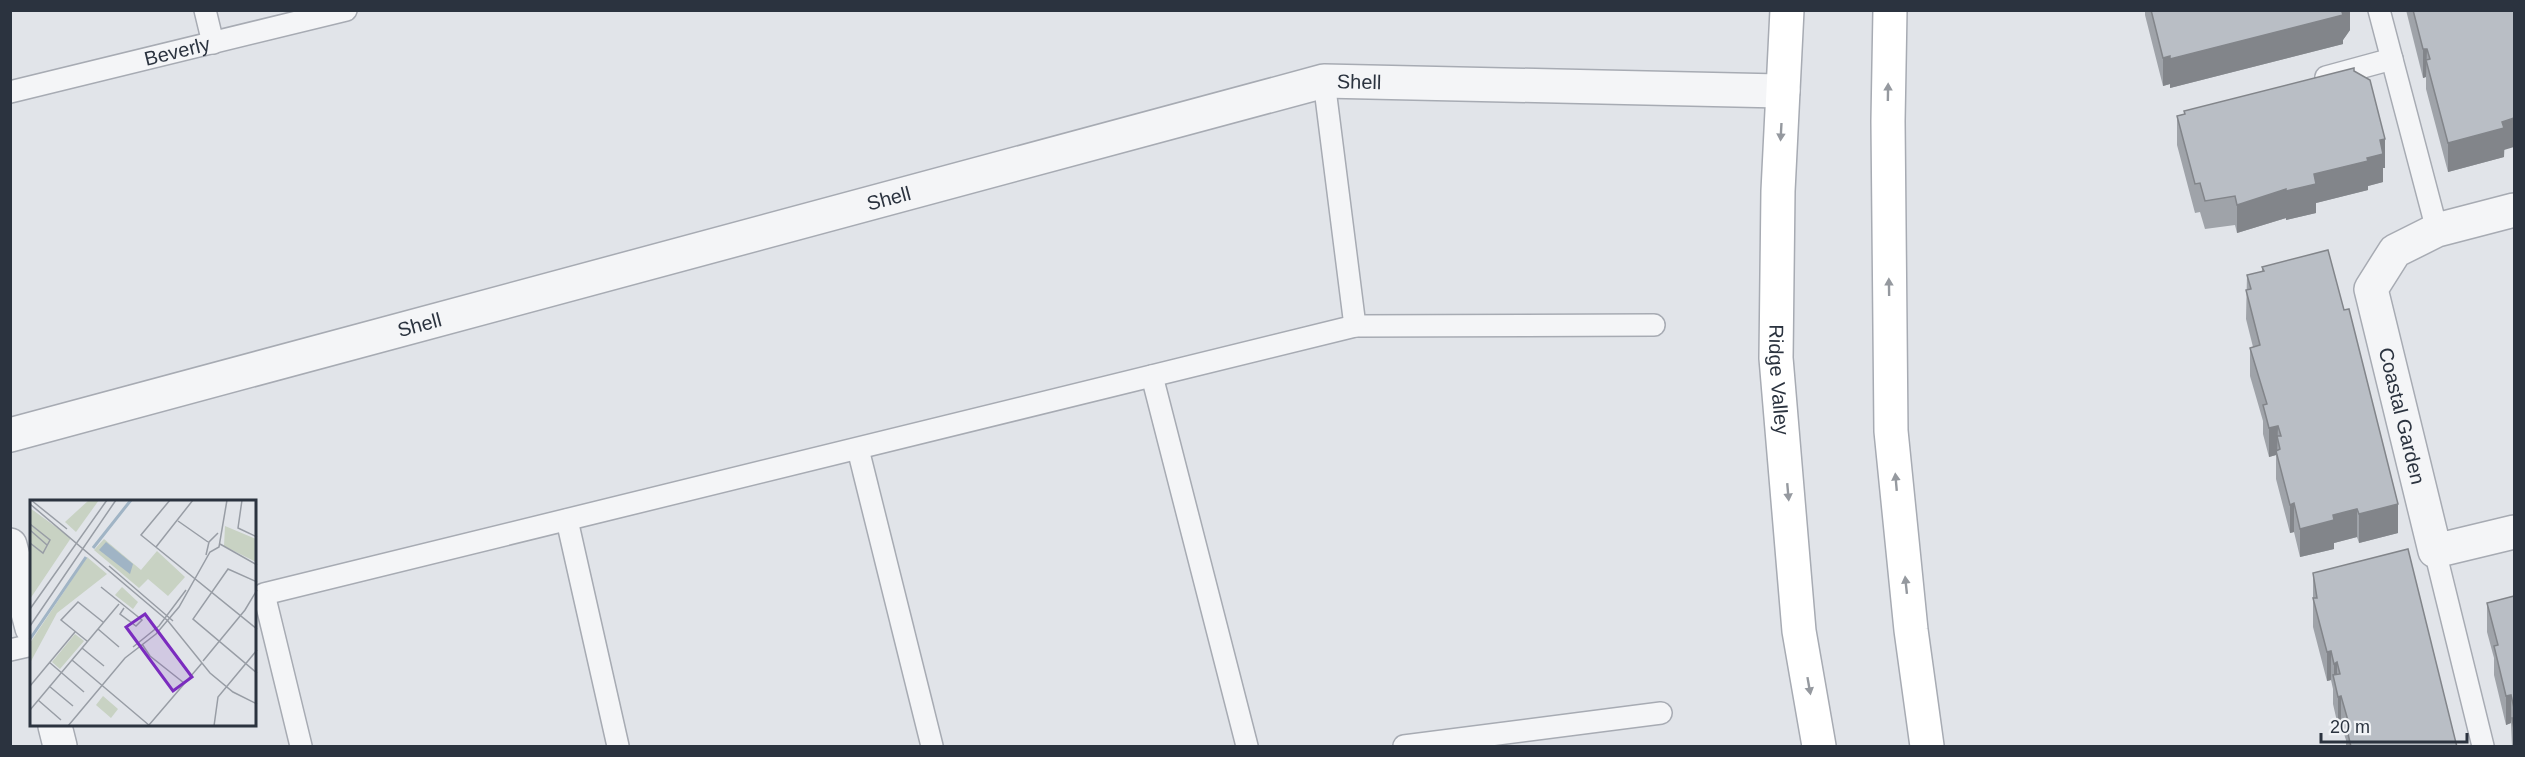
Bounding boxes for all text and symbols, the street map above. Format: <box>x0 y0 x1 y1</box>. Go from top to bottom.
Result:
street label: Beverly <box>142 33 212 70</box>
street label: Shell <box>1337 70 1382 93</box>
one-way arrow <box>1884 83 1893 102</box>
one-way arrow <box>1776 122 1785 141</box>
street label: Shell <box>864 182 913 215</box>
one-way arrow <box>1885 278 1894 297</box>
street label: Shell <box>395 308 444 341</box>
street label: Ridge Valley <box>1765 324 1793 436</box>
street label: Coastal Garden <box>2375 345 2429 486</box>
one-way arrow <box>1891 472 1901 491</box>
one-way arrow <box>1783 483 1793 502</box>
inset map <box>30 500 256 727</box>
one-way arrow <box>1901 575 1911 594</box>
one-way arrow <box>1804 677 1813 696</box>
scale bar <box>2321 706 2466 744</box>
text: 20 m <box>2330 717 2370 737</box>

